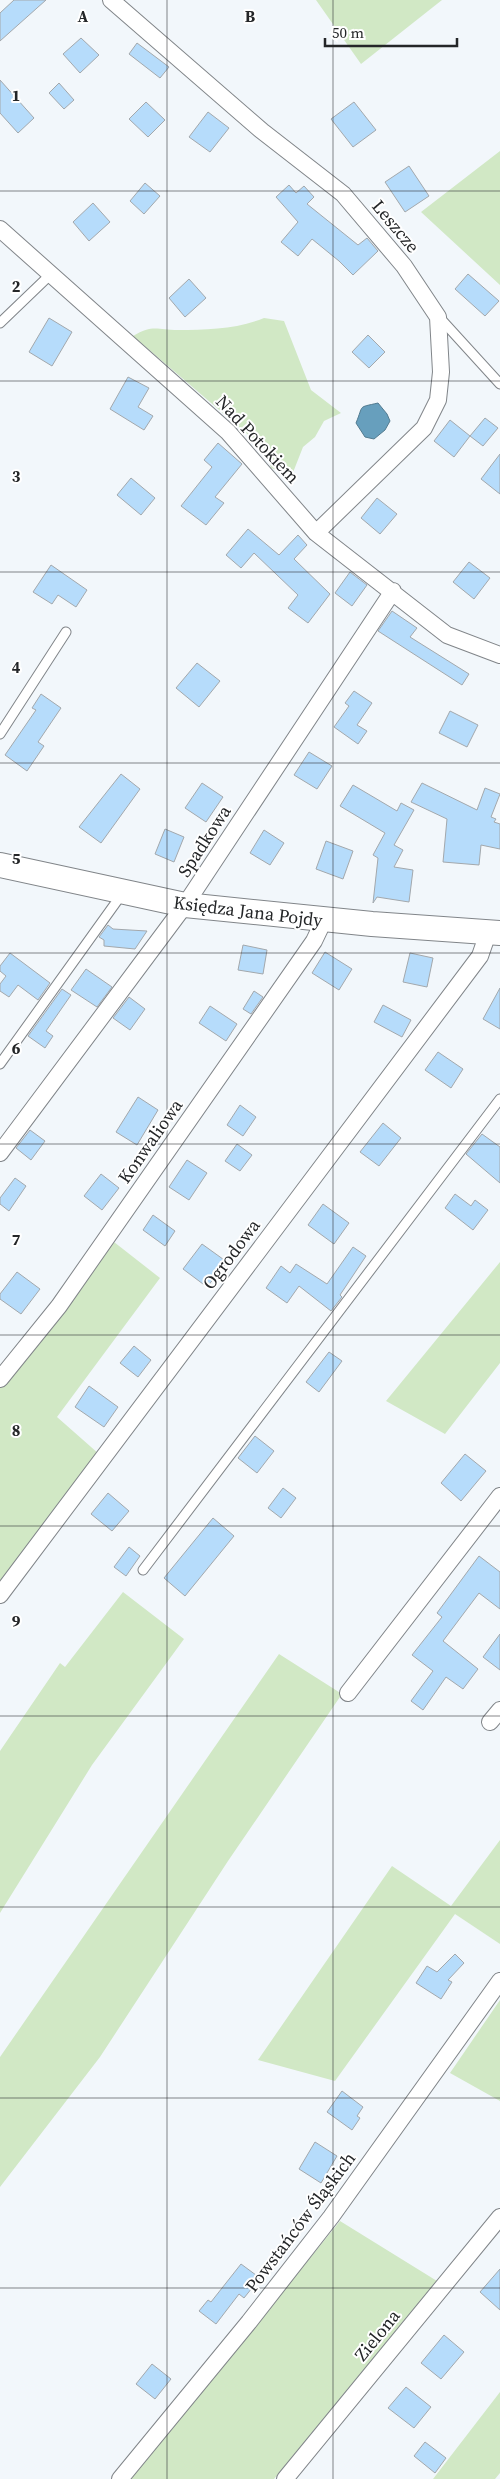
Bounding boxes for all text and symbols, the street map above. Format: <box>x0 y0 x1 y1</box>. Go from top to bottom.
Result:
text: A <box>78 5 89 27</box>
text: B <box>245 5 256 27</box>
scale bar <box>325 15 458 47</box>
text: 50 m <box>332 22 364 43</box>
text: 1 <box>12 84 20 106</box>
street label: Leszcze <box>366 194 426 258</box>
text: 2 <box>12 275 21 297</box>
street label: Nad Potokiem <box>210 389 306 489</box>
text: 3 <box>12 465 21 487</box>
text: 4 <box>12 656 21 678</box>
street label: Spadkowa <box>171 800 237 882</box>
text: 5 <box>12 847 21 869</box>
street label: Księdza Jana Pojdy <box>172 889 325 933</box>
text: 6 <box>12 1037 21 1059</box>
street label: Konwaliowa <box>112 1093 189 1188</box>
street label: Ogrodowa <box>196 1213 266 1294</box>
text: 7 <box>12 1228 21 1250</box>
text: 8 <box>12 1419 20 1441</box>
text: 9 <box>12 1610 21 1632</box>
street label: Powstańców Śląskich <box>239 2147 361 2297</box>
street label: Zielona <box>349 2303 406 2366</box>

